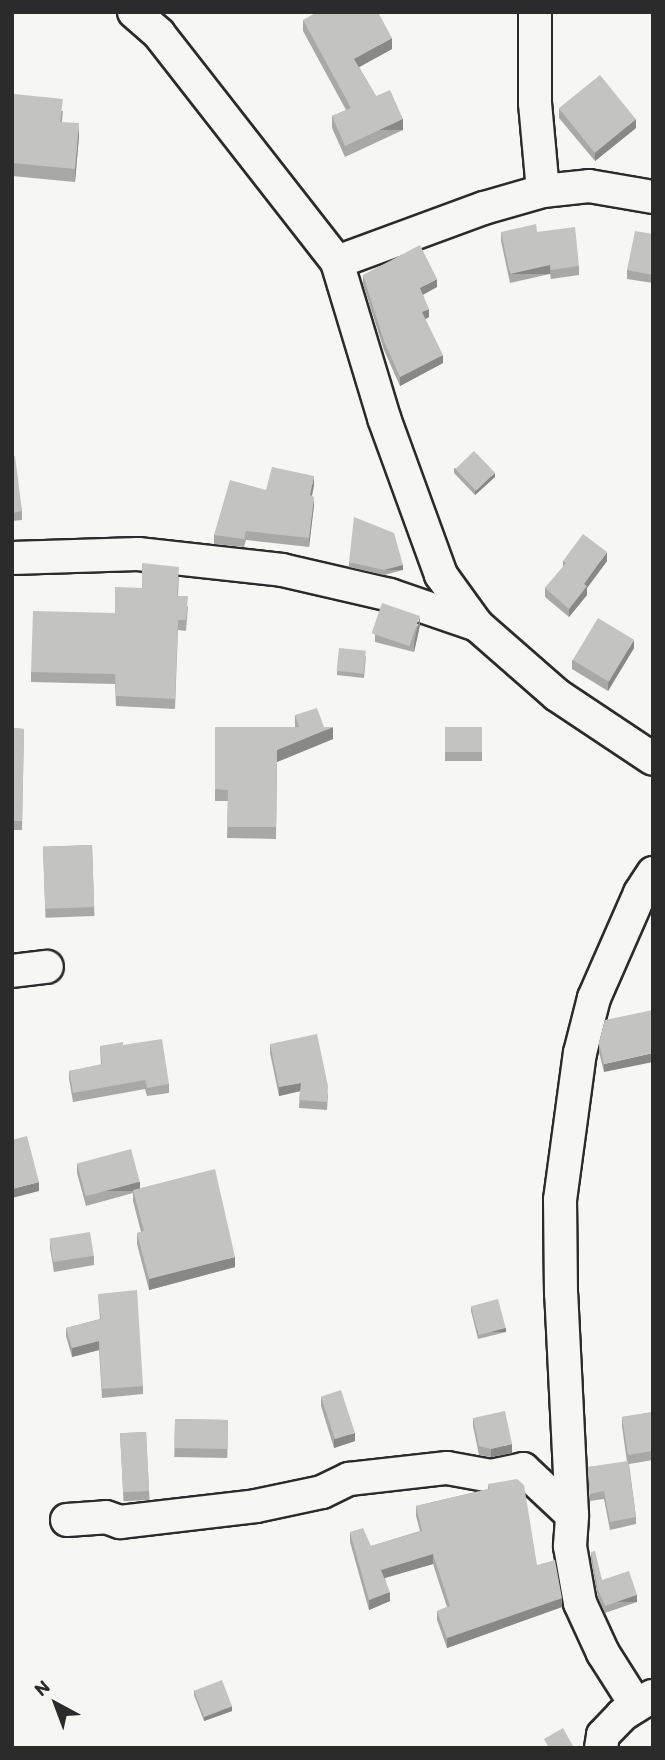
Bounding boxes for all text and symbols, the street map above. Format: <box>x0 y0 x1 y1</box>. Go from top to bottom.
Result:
north arrow <box>21 1669 91 1739</box>
text: N <box>30 1675 54 1701</box>

